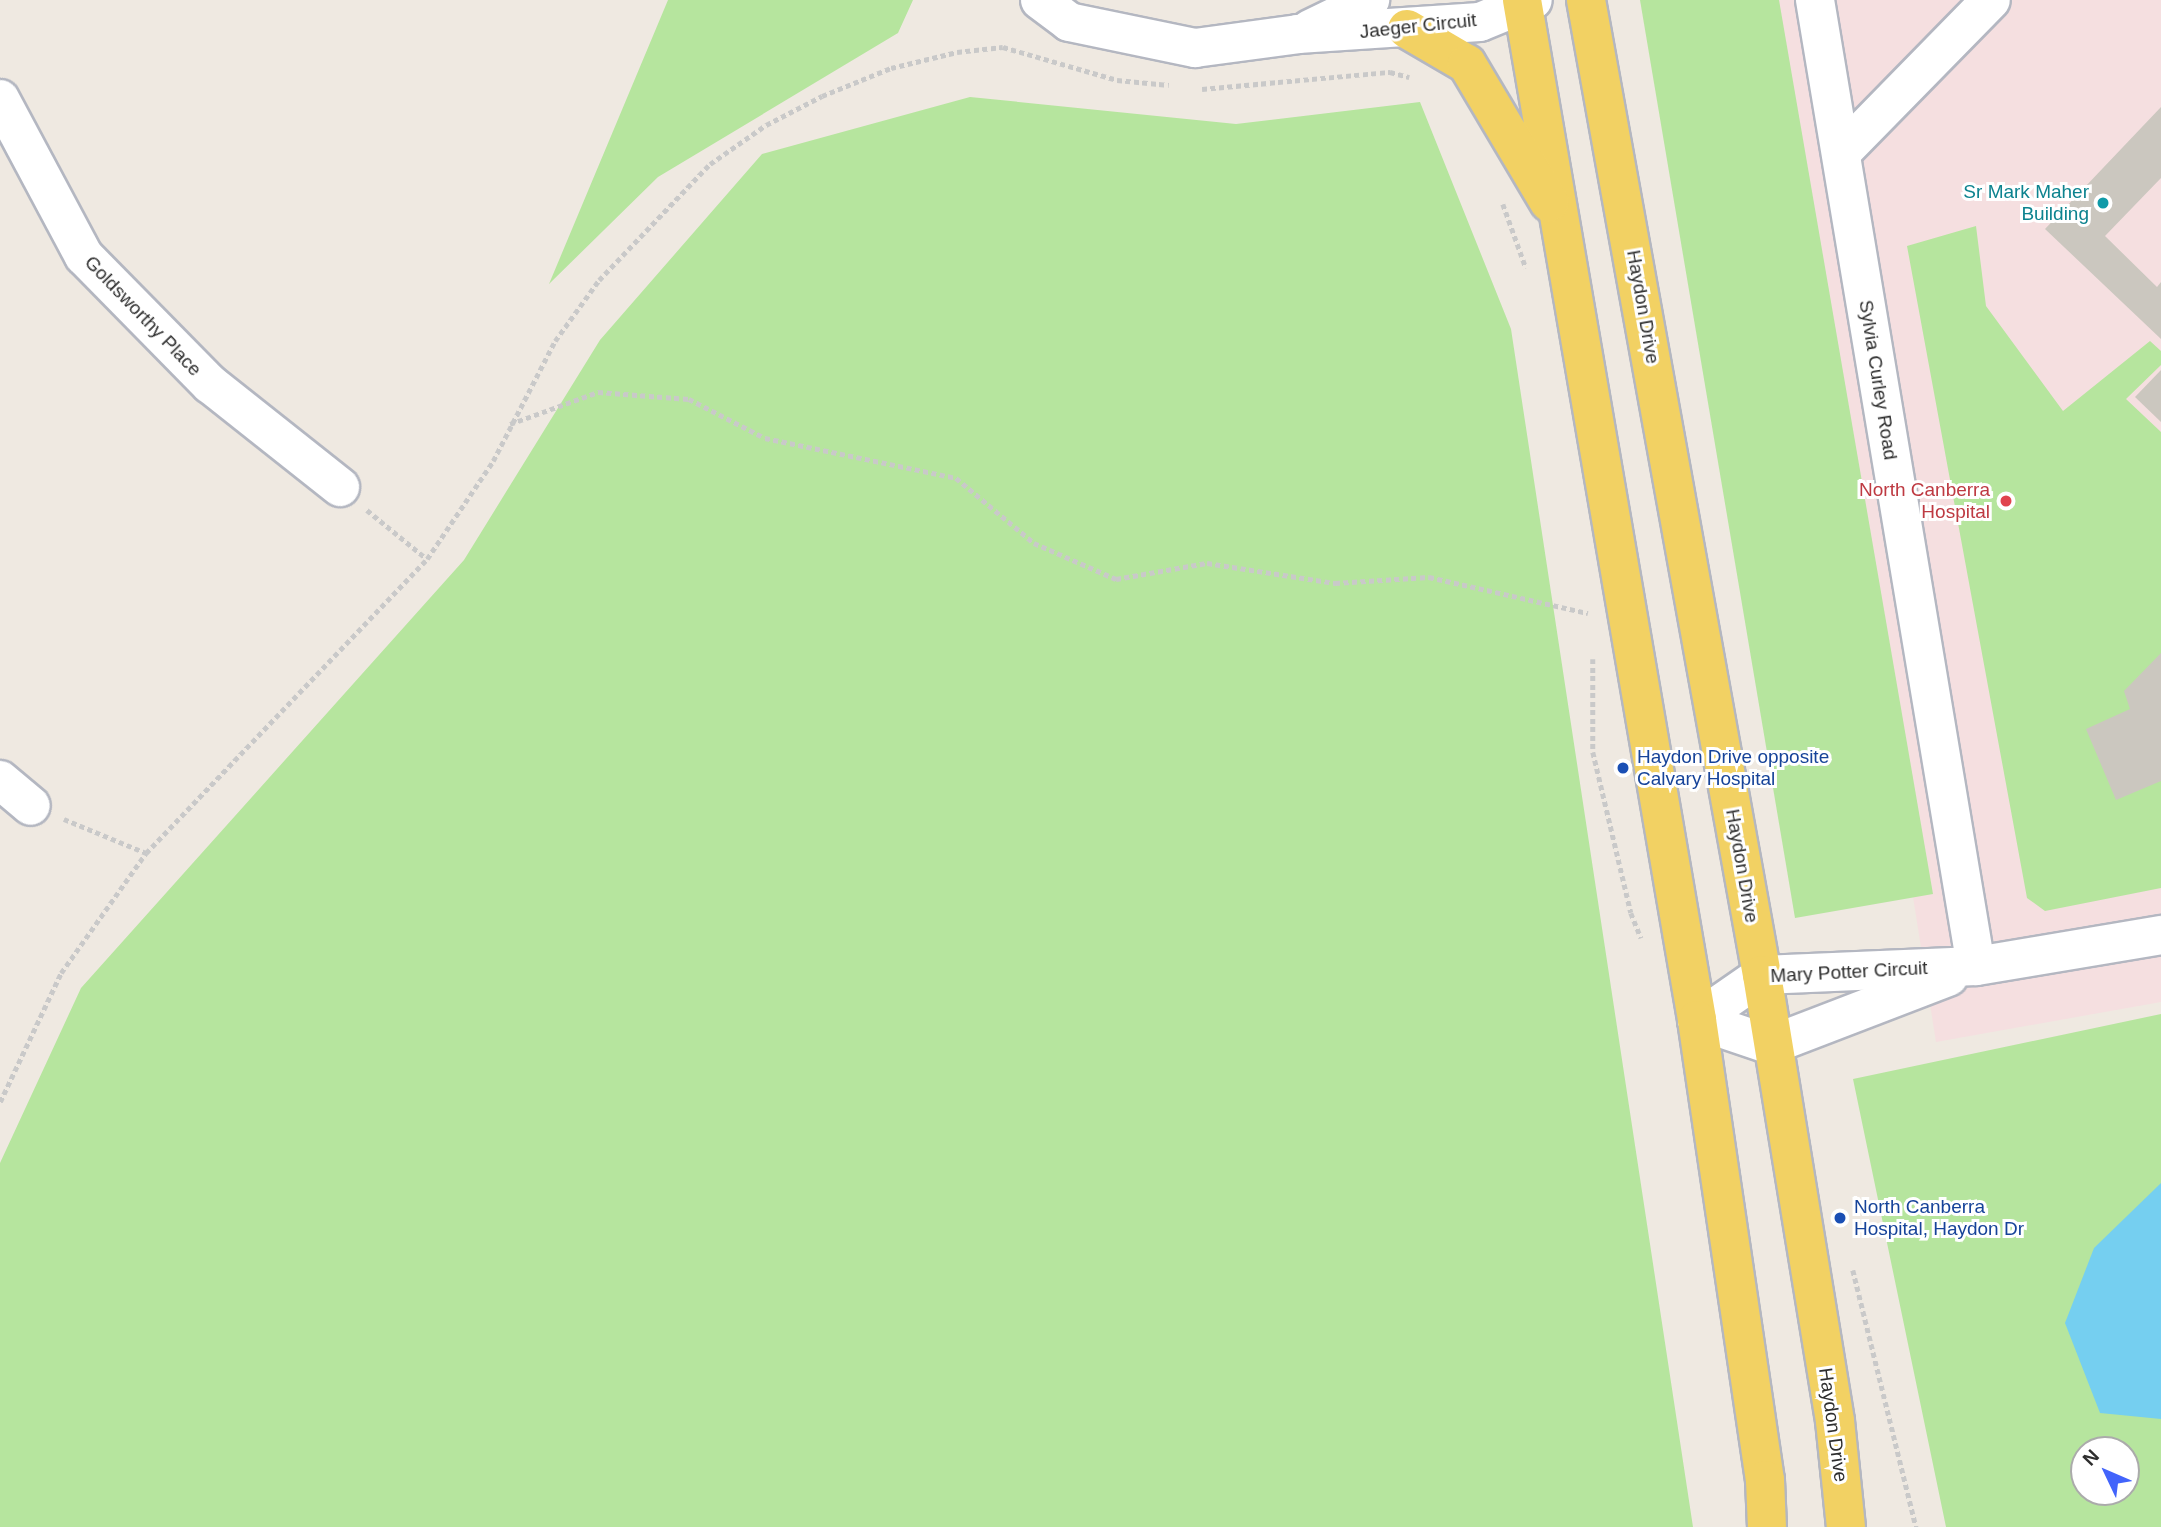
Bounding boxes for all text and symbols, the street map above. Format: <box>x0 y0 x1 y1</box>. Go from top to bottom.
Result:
street label: Jaeger Circuit <box>1359 9 1477 43</box>
place label: Sr Mark Maher Building <box>1963 181 2089 225</box>
marker: Sr Mark Maher Building <box>2095 195 2111 211</box>
street label: Haydon Drive <box>1622 248 1664 366</box>
street label: Goldsworthy Place <box>80 251 206 381</box>
street label: Sylvia Curley Road <box>1854 298 1902 462</box>
place label: North Canberra Hospital <box>1859 479 1990 523</box>
marker: North Canberra Hospital <box>1996 491 2016 511</box>
place label: Haydon Drive opposite Calvary Hospital <box>1637 746 1829 790</box>
marker: Haydon Drive opposite Calvary Hospital <box>1615 760 1631 776</box>
street label: Haydon Drive <box>1721 807 1763 925</box>
street label: Mary Potter Circuit <box>1770 956 1928 988</box>
place label: North Canberra Hospital, Haydon Dr <box>1854 1196 2024 1240</box>
marker: North Canberra Hospital, Haydon Dr <box>1832 1210 1848 1226</box>
street label: Haydon Drive <box>1814 1366 1852 1484</box>
north arrow <box>2070 1436 2140 1506</box>
text: N <box>2079 1445 2103 1470</box>

